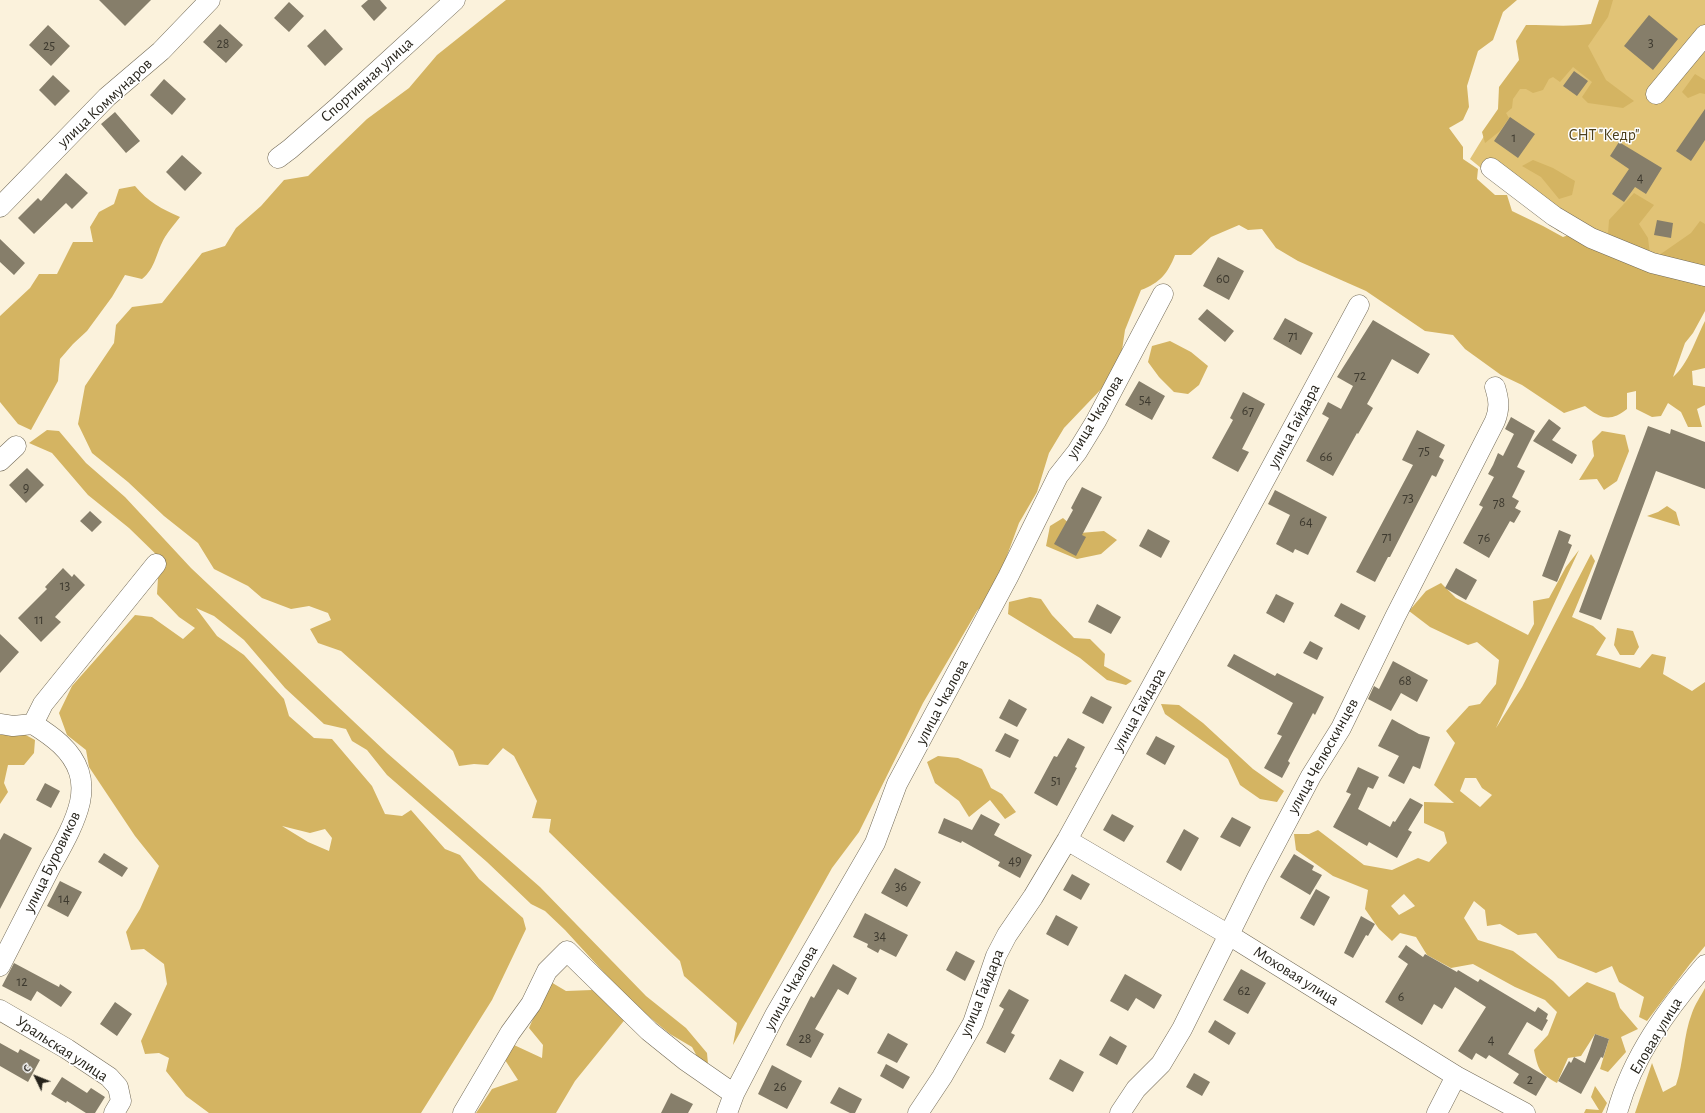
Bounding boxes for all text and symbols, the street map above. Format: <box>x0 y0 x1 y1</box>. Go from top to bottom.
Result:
street label: Спортивная улица <box>317 33 417 127</box>
house number: 3 <box>1648 35 1654 51</box>
house number: 28 <box>216 36 230 52</box>
house number: 25 <box>43 38 55 54</box>
street label: улица Коммунаров <box>54 54 156 152</box>
park label: СНТ "Кедр" <box>1569 125 1639 145</box>
house number: 1 <box>1512 130 1516 146</box>
house number: 4 <box>1637 170 1643 186</box>
house number: 60 <box>1216 271 1230 287</box>
house number: 71 <box>1288 328 1298 344</box>
house number: 72 <box>1354 368 1366 384</box>
street label: улица Чкалова <box>1063 372 1127 462</box>
street label: улица Гайдара <box>1264 381 1324 471</box>
house number: 54 <box>1139 392 1151 408</box>
house number: 67 <box>1242 403 1254 419</box>
house number: 75 <box>1418 443 1430 459</box>
house number: 66 <box>1319 449 1333 465</box>
house number: 9 <box>23 480 29 496</box>
house number: 73 <box>1402 490 1414 506</box>
house number: 78 <box>1493 495 1505 511</box>
house number: 64 <box>1299 514 1313 530</box>
house number: 71 <box>1382 529 1392 545</box>
house number: 76 <box>1478 530 1490 546</box>
house number: 13 <box>60 578 70 594</box>
house number: 11 <box>34 612 44 628</box>
street label: улица Чкалова <box>911 656 973 748</box>
street label: улица Гайдара <box>1108 665 1170 755</box>
house number: 68 <box>1398 673 1412 689</box>
street label: улица Челюскинцев <box>1283 695 1363 817</box>
house number: 51 <box>1051 773 1061 789</box>
street label: улица Буровиков <box>19 808 85 916</box>
house number: 49 <box>1008 853 1022 869</box>
house number: 36 <box>895 879 907 895</box>
house number: 14 <box>58 891 70 907</box>
house number: 34 <box>874 928 886 944</box>
street label: улица Чкалова <box>760 942 822 1034</box>
street label: Моховая улица <box>1250 942 1342 1010</box>
street label: улица Гайдара <box>956 946 1008 1040</box>
house number: 12 <box>16 974 28 990</box>
house number: 62 <box>1238 983 1250 999</box>
house number: 6 <box>1398 989 1404 1005</box>
street label: Еловая улица <box>1626 994 1686 1078</box>
street label: Уральская улица <box>12 1012 112 1086</box>
house number: 28 <box>798 1031 812 1047</box>
house number: 4 <box>1488 1032 1494 1048</box>
north arrow <box>16 1057 56 1097</box>
text: С <box>21 1062 33 1074</box>
house number: 2 <box>1527 1072 1533 1088</box>
house number: 26 <box>774 1079 786 1095</box>

